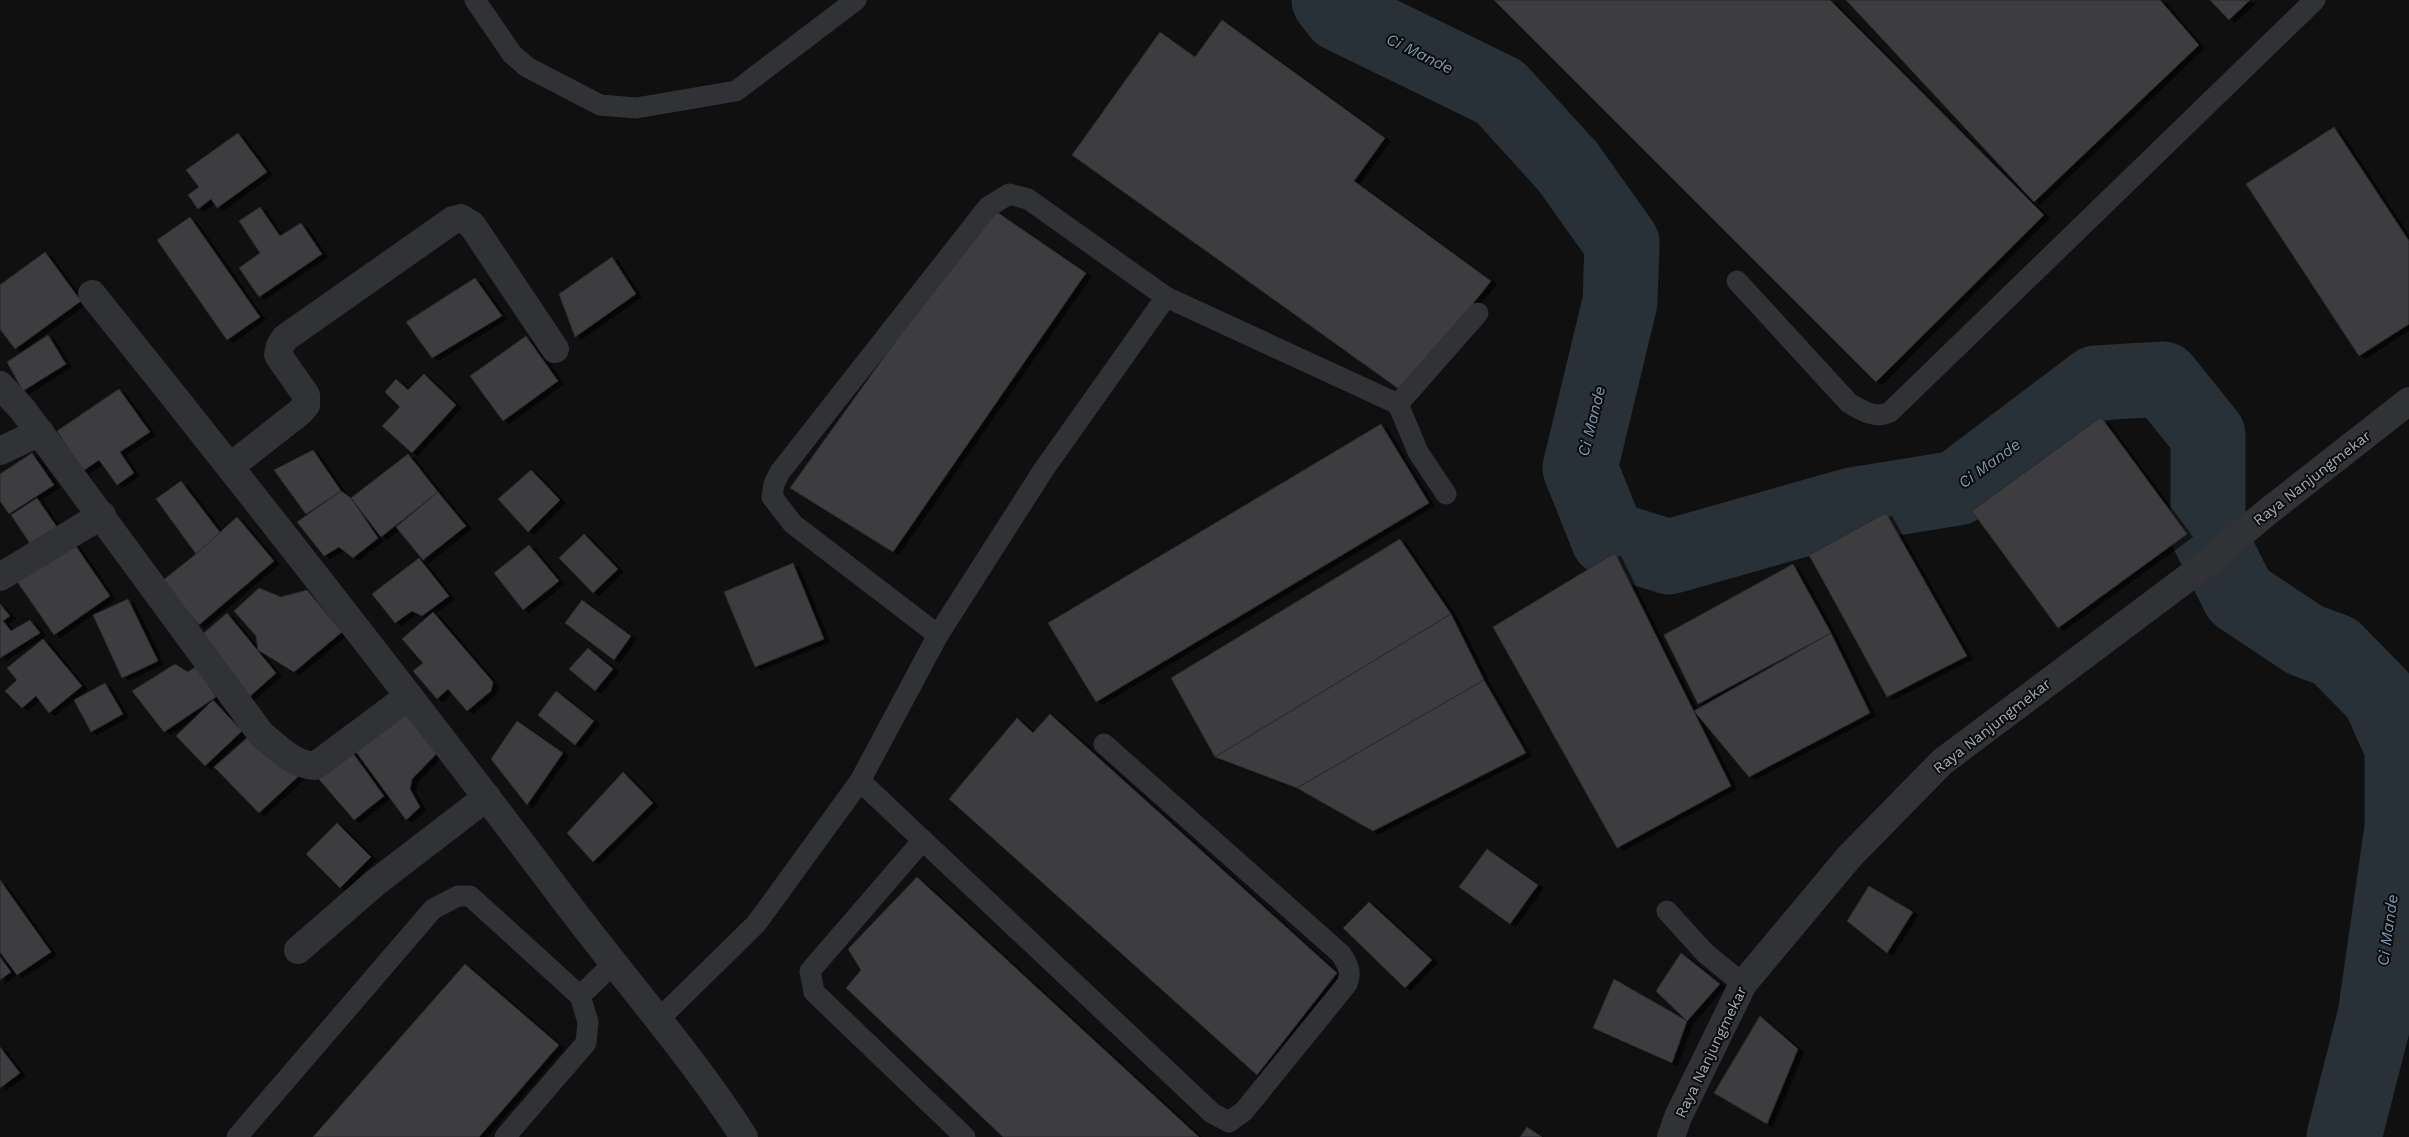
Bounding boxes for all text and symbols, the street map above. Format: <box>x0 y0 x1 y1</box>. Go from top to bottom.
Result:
water label: Ci Mande <box>1383 29 1456 78</box>
water label: Ci Mande <box>1574 384 1609 458</box>
street label: Raya Nanjungmekar <box>2250 427 2374 529</box>
water label: Ci Mande <box>1955 435 2024 492</box>
street label: Raya Nanjungmekar <box>1930 675 2054 777</box>
water label: Ci Mande <box>2373 893 2402 967</box>
street label: Raya Nanjungmekar <box>1671 983 1751 1121</box>

